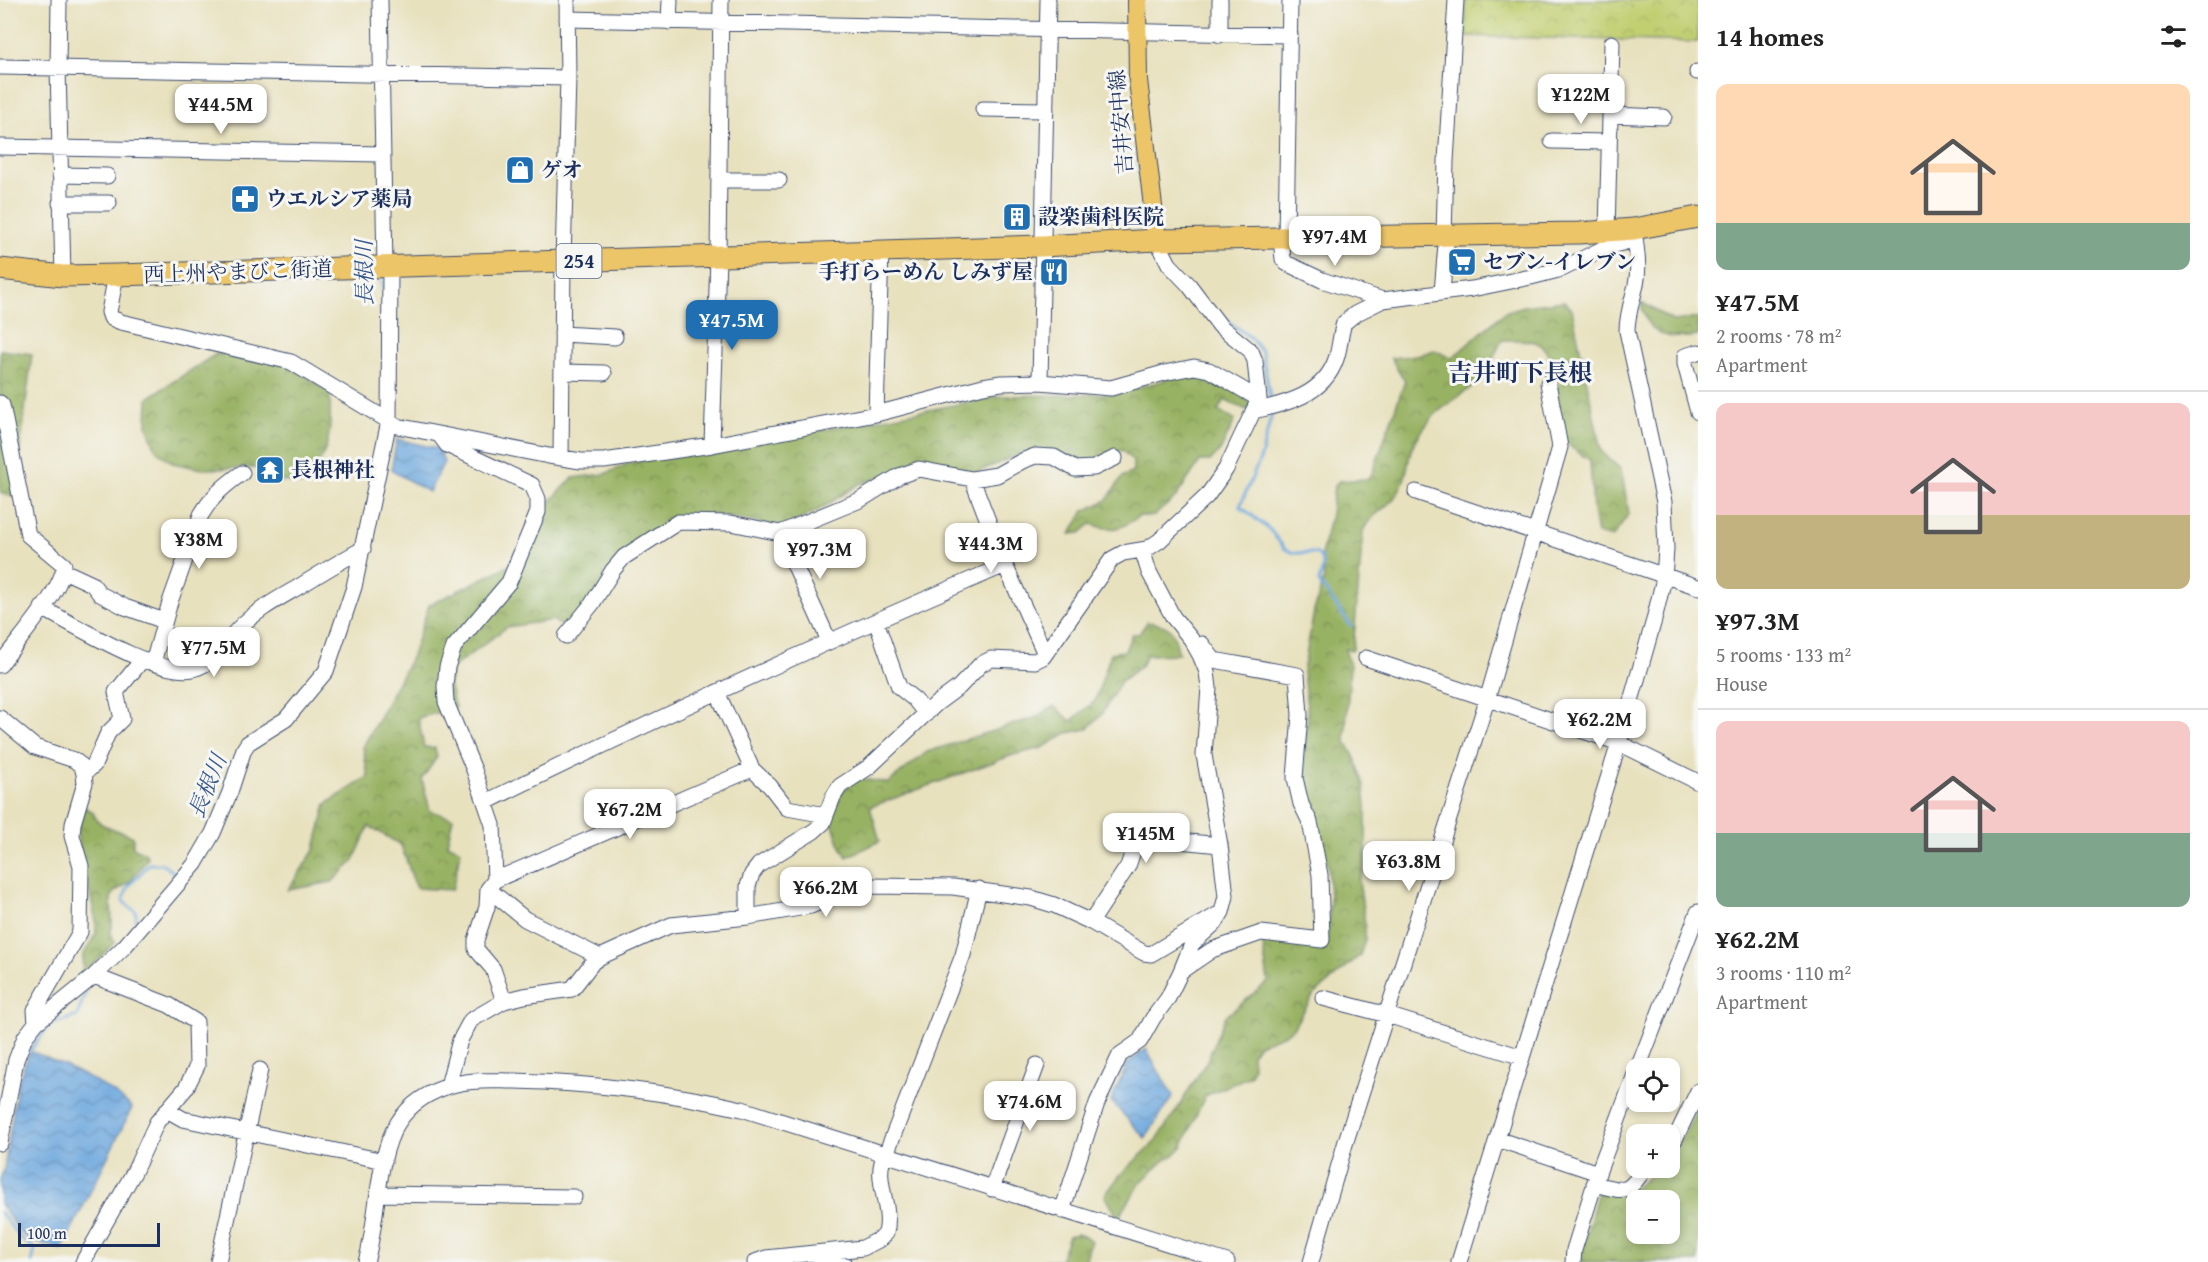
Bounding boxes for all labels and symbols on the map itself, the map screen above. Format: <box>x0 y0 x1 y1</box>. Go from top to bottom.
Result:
street label: 吉井安中線 <box>1100 68 1141 176</box>
pin: ¥122M <box>1539 74 1623 125</box>
pin: ¥44.5M <box>172 84 270 135</box>
shop icon: ゲオ <box>504 154 536 186</box>
place label: ゲオ <box>541 154 583 185</box>
pharmacy icon: ウエルシア薬局 <box>229 183 261 215</box>
place label: ウエルシア薬局 <box>266 183 412 214</box>
building icon: 設楽歯科医院 <box>1001 201 1033 233</box>
place label: 設楽歯科医院 <box>1038 201 1164 232</box>
pin: ¥97.4M <box>1286 216 1384 267</box>
water label: 長根川 <box>347 238 381 306</box>
road number: 254 <box>556 244 602 278</box>
supermarket icon: セブン-イレブン <box>1446 246 1478 278</box>
place label: セブン-イレブン <box>1483 246 1636 277</box>
street label: 西上州やまびこ街道 <box>143 253 333 290</box>
place label: 手打らーめん しみず屋 <box>818 256 1033 287</box>
restaurant icon: 手打らーめん しみず屋 <box>1038 256 1070 288</box>
pin: ¥47.5M <box>683 300 781 351</box>
district label: 吉井町下長根 <box>1448 355 1592 390</box>
temple icon: 長根神社 <box>254 454 286 486</box>
place label: 長根神社 <box>291 454 375 485</box>
pin: ¥38M <box>163 519 235 570</box>
pin: ¥44.3M <box>942 523 1040 574</box>
pin: ¥97.3M <box>771 529 869 580</box>
pin: ¥77.5M <box>165 627 263 678</box>
pin: ¥62.2M <box>1551 699 1649 750</box>
water label: 長根川 <box>180 748 235 823</box>
pin: ¥67.2M <box>581 789 679 840</box>
pin: ¥145M <box>1104 813 1188 864</box>
pin: ¥63.8M <box>1360 841 1458 892</box>
pin: ¥66.2M <box>777 867 875 918</box>
pin: ¥74.6M <box>981 1081 1079 1132</box>
scale bar <box>18 1220 160 1248</box>

